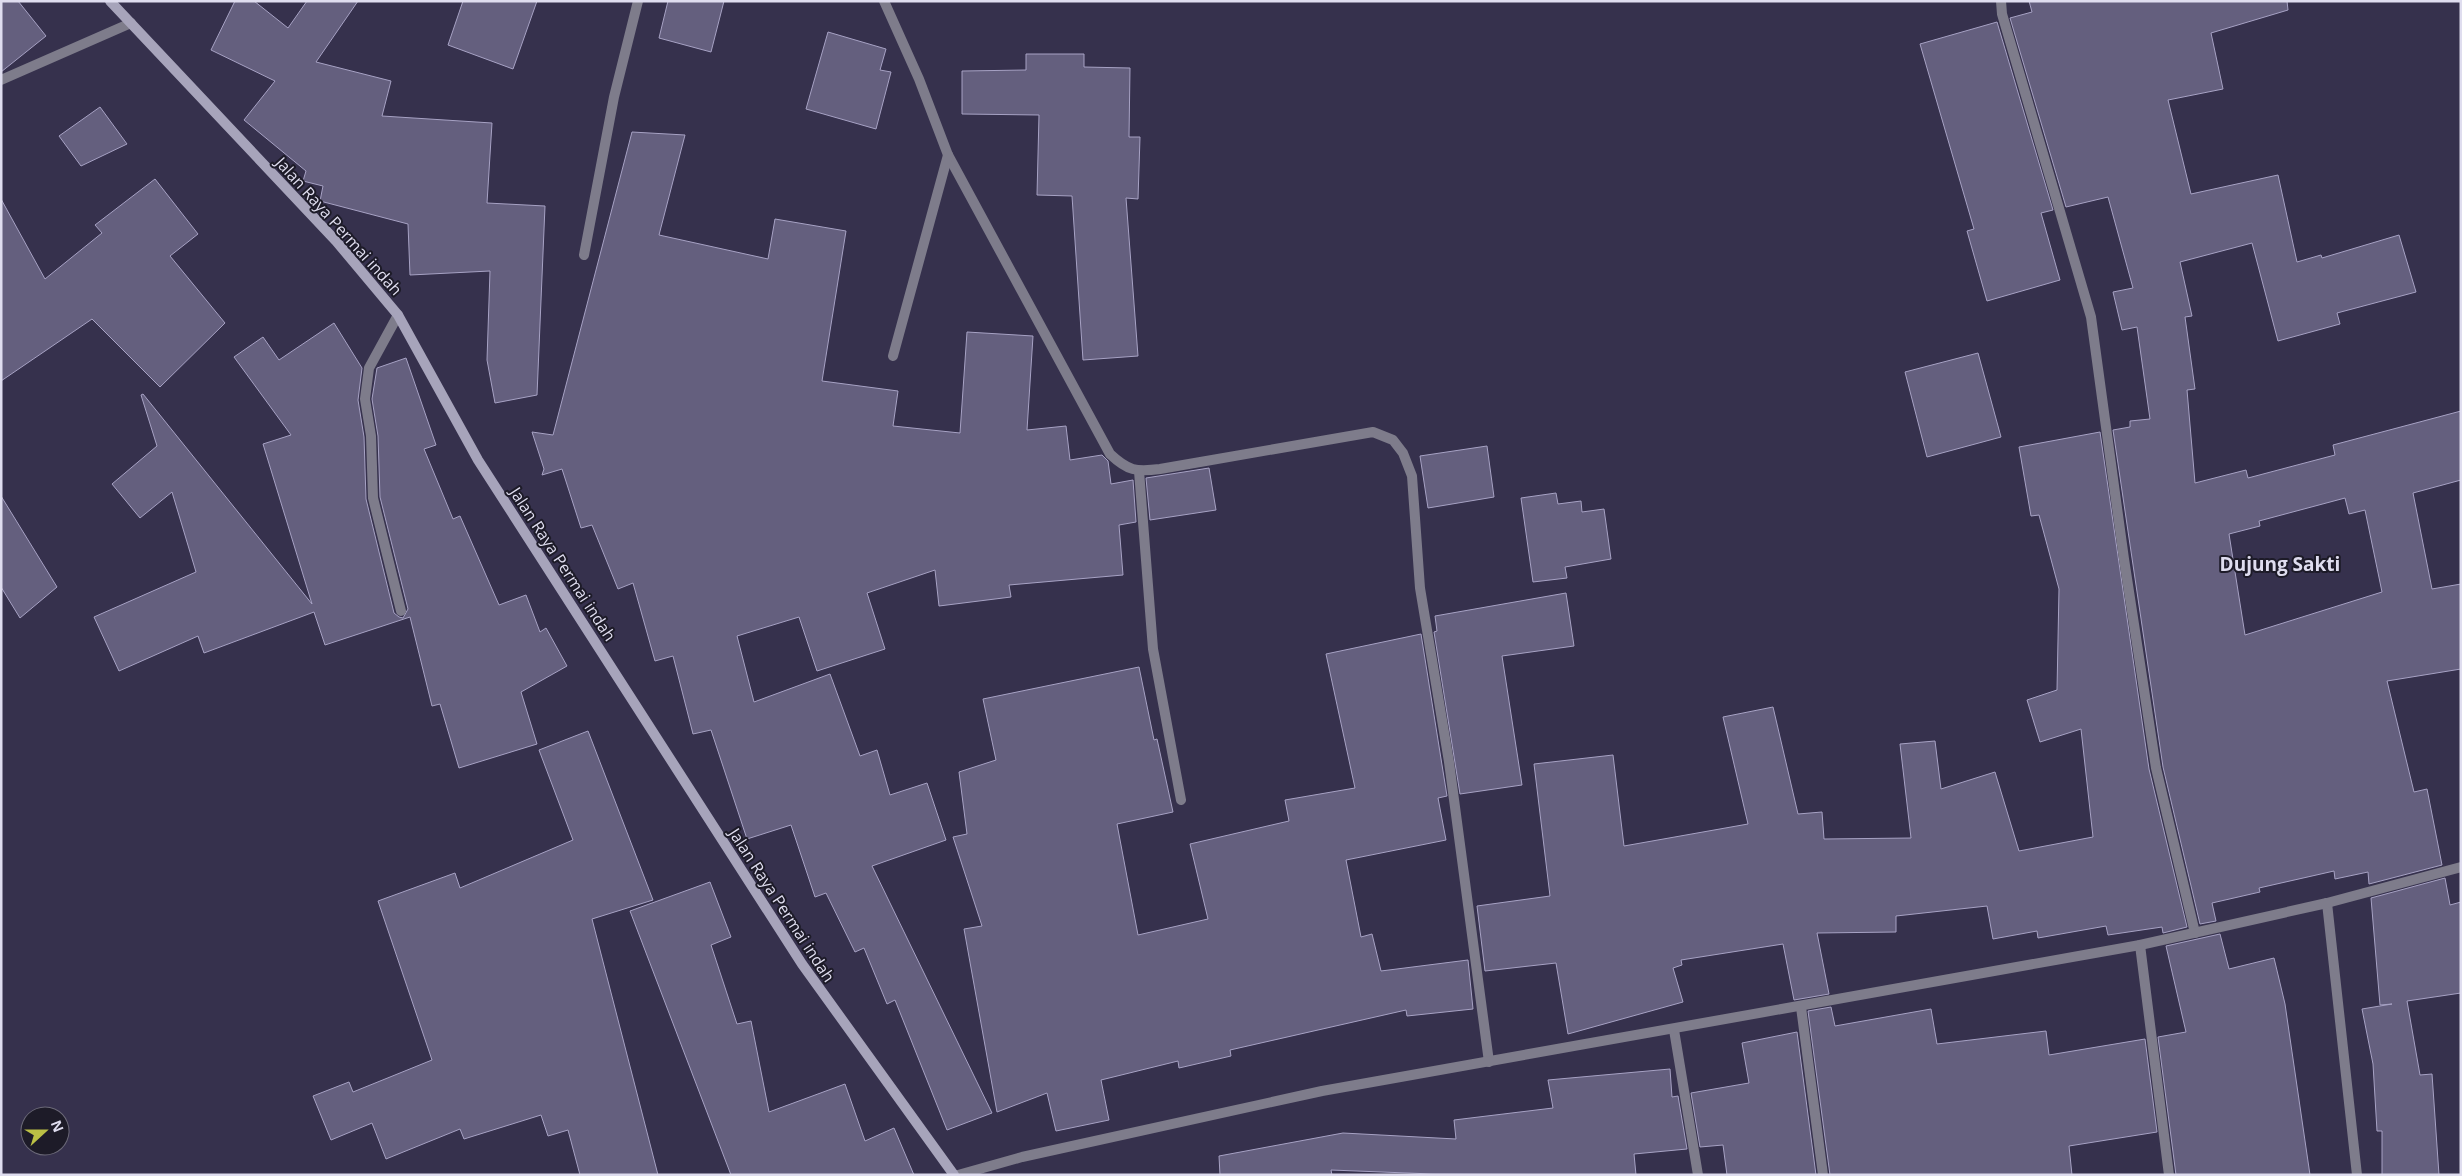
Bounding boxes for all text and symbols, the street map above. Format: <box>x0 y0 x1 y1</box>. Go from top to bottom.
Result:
street label: Jalan Raya Permai indah <box>269 151 407 300</box>
street label: Jalan Raya Permai indah <box>504 481 621 645</box>
district label: Dujung Sakti <box>2220 551 2340 577</box>
street label: Jalan Raya Permai indah <box>723 822 840 986</box>
north arrow <box>20 1106 70 1156</box>
text: N <box>47 1117 69 1135</box>

